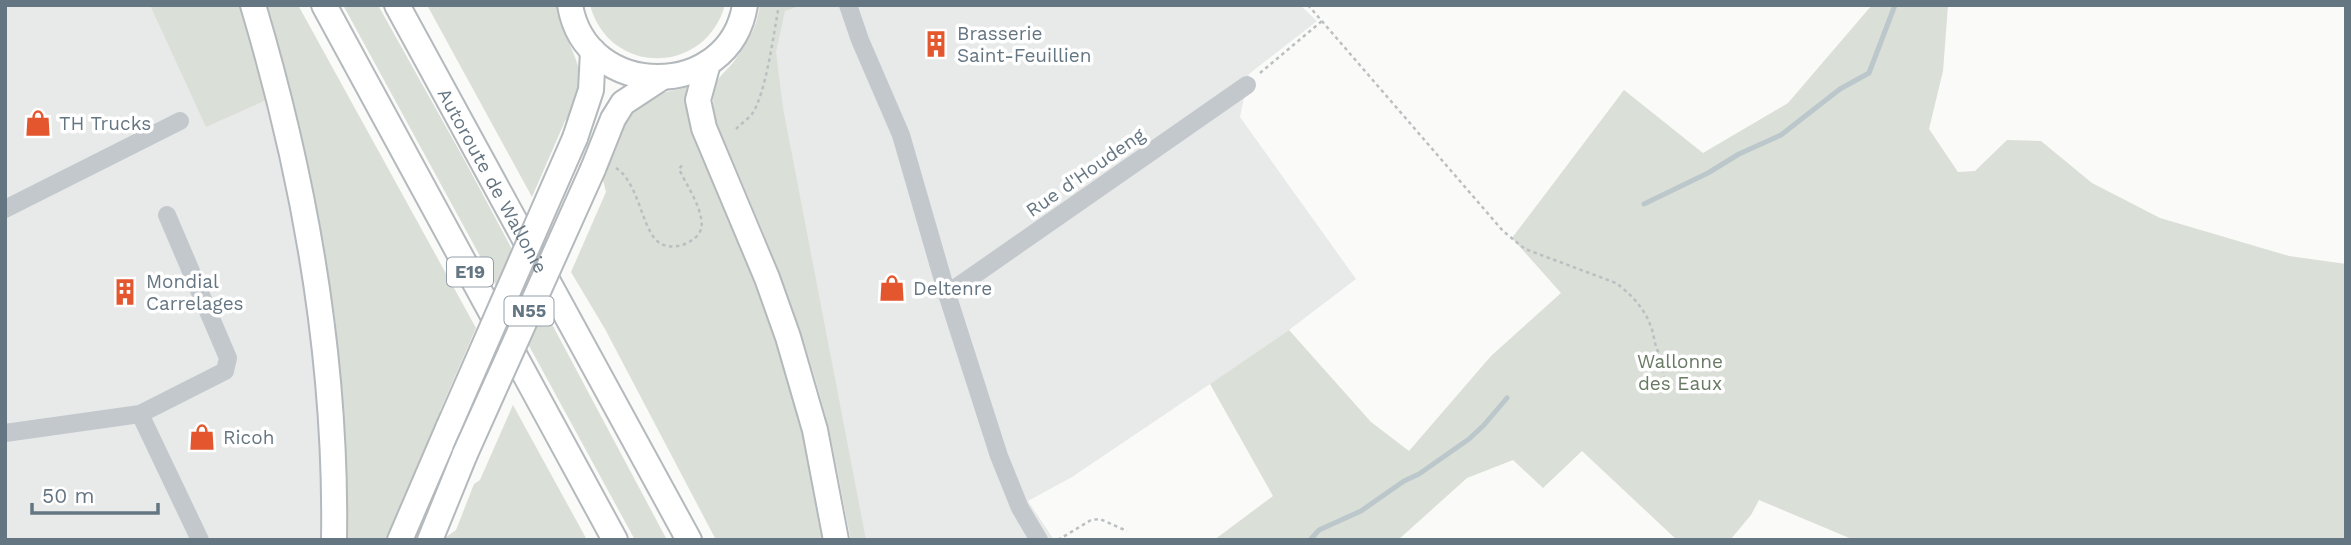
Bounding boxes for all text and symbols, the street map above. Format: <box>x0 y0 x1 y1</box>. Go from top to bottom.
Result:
place label: Brasserie Saint-Feuillien <box>957 22 1092 67</box>
building icon: Brasserie Saint-Feuillien <box>921 29 951 59</box>
street label: Autoroute de Wallonie <box>433 84 552 277</box>
shop icon: TH Trucks <box>23 108 53 138</box>
place label: TH Trucks <box>59 112 151 135</box>
street label: Rue d'Houdeng <box>1022 122 1150 222</box>
road number: E19 <box>447 258 493 286</box>
place label: Mondial Carrelages <box>146 270 244 315</box>
shop icon: Deltenre <box>877 273 907 303</box>
building icon: Mondial Carrelages <box>110 277 140 307</box>
place label: Deltenre <box>913 277 992 300</box>
road number: N55 <box>504 296 554 326</box>
park label: Wallonne des Eaux <box>1637 350 1723 395</box>
shop icon: Ricoh <box>187 422 217 452</box>
place label: Ricoh <box>223 426 274 449</box>
scale bar <box>32 472 158 516</box>
text: 50 m <box>42 483 94 508</box>

